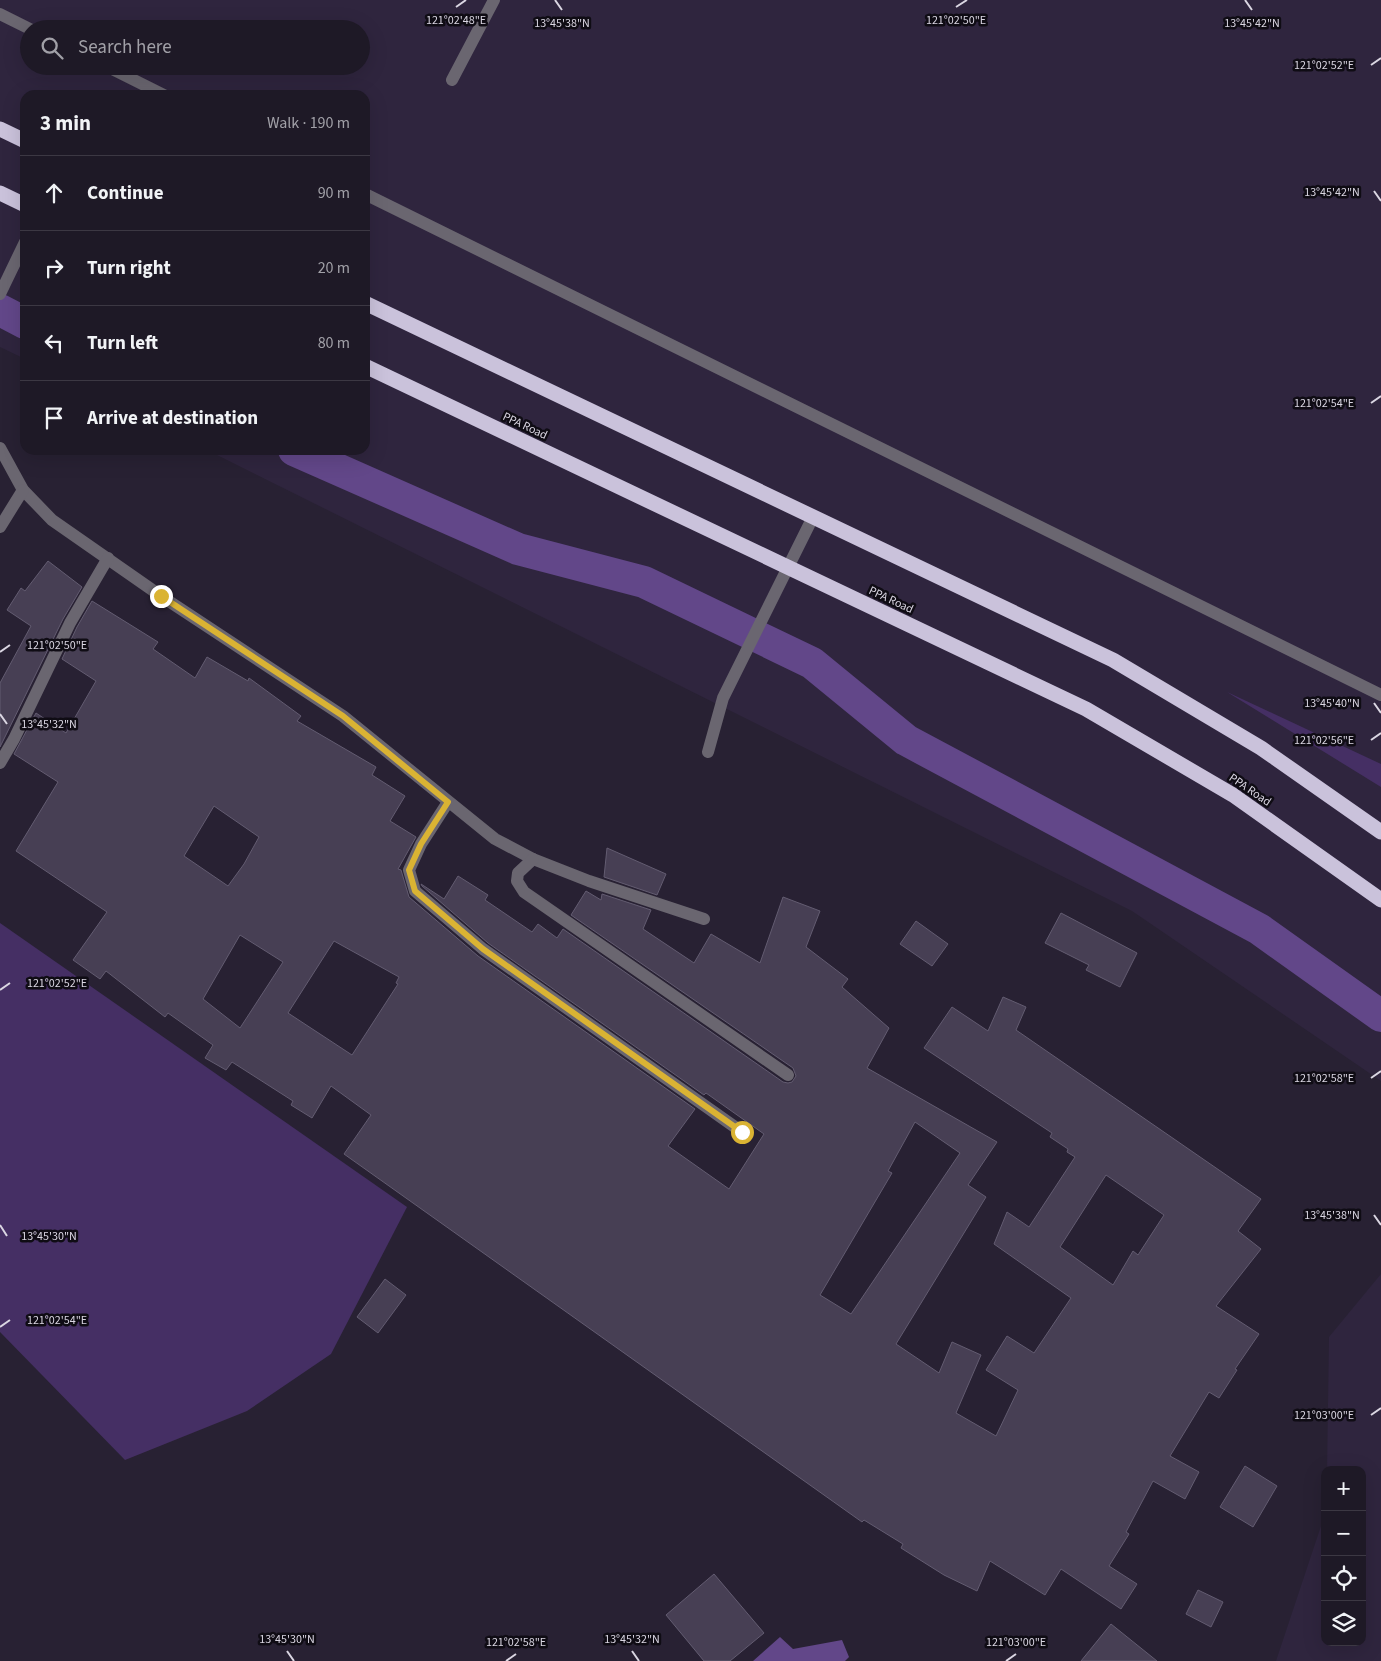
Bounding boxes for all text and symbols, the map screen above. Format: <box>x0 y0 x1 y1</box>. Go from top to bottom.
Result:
text: 121°02'48"E <box>426 12 486 29</box>
text: 121°02'50"E <box>926 12 986 29</box>
text: 13°45'38"N <box>534 15 590 32</box>
text: 13°45'42"N <box>1224 15 1280 32</box>
search box <box>20 20 370 75</box>
icon: search <box>38 34 66 62</box>
text: Search here <box>78 34 172 61</box>
text: 121°02'52"E <box>1294 57 1354 74</box>
text: 3 min <box>40 108 91 138</box>
text: Walk · 190 m <box>267 112 350 134</box>
icon: ahead <box>40 179 68 207</box>
text: Continue <box>87 180 164 207</box>
text: 90 m <box>318 182 350 204</box>
text: 13°45'42"N <box>1304 184 1360 201</box>
icon: right <box>40 254 68 282</box>
text: Turn right <box>87 255 171 282</box>
text: 20 m <box>318 257 350 279</box>
icon: left <box>40 329 68 357</box>
text: Turn left <box>87 330 158 357</box>
text: 80 m <box>318 332 350 354</box>
text: 121°02'54"E <box>1294 395 1354 412</box>
icon: arrive <box>40 404 68 432</box>
text: Arrive at destination <box>87 405 258 432</box>
street label: PPA Road <box>500 408 550 444</box>
street label: PPA Road <box>866 582 916 618</box>
route end <box>150 585 173 608</box>
text: 121°02'50"E <box>27 637 87 654</box>
text: 13°45'40"N <box>1304 695 1360 712</box>
text: 13°45'32"N <box>21 716 77 733</box>
text: 121°02'56"E <box>1294 732 1354 749</box>
street label: PPA Road <box>1225 770 1275 810</box>
text: 121°02'52"E <box>27 975 87 992</box>
text: 121°02'58"E <box>1294 1070 1354 1087</box>
route start <box>731 1121 754 1144</box>
text: 13°45'38"N <box>1304 1207 1360 1224</box>
text: 13°45'30"N <box>21 1228 77 1245</box>
text: 121°02'54"E <box>27 1312 87 1329</box>
text: 121°03'00"E <box>1294 1407 1354 1424</box>
map controls <box>1321 1466 1366 1646</box>
button: + <box>1321 1466 1366 1511</box>
button: − <box>1321 1511 1366 1556</box>
button: locate <box>1321 1556 1366 1601</box>
button: layers <box>1321 1601 1366 1646</box>
text: 13°45'30"N <box>259 1631 315 1648</box>
text: 13°45'32"N <box>604 1631 660 1648</box>
text: 121°02'58"E <box>486 1634 546 1651</box>
text: 121°03'00"E <box>986 1634 1046 1651</box>

